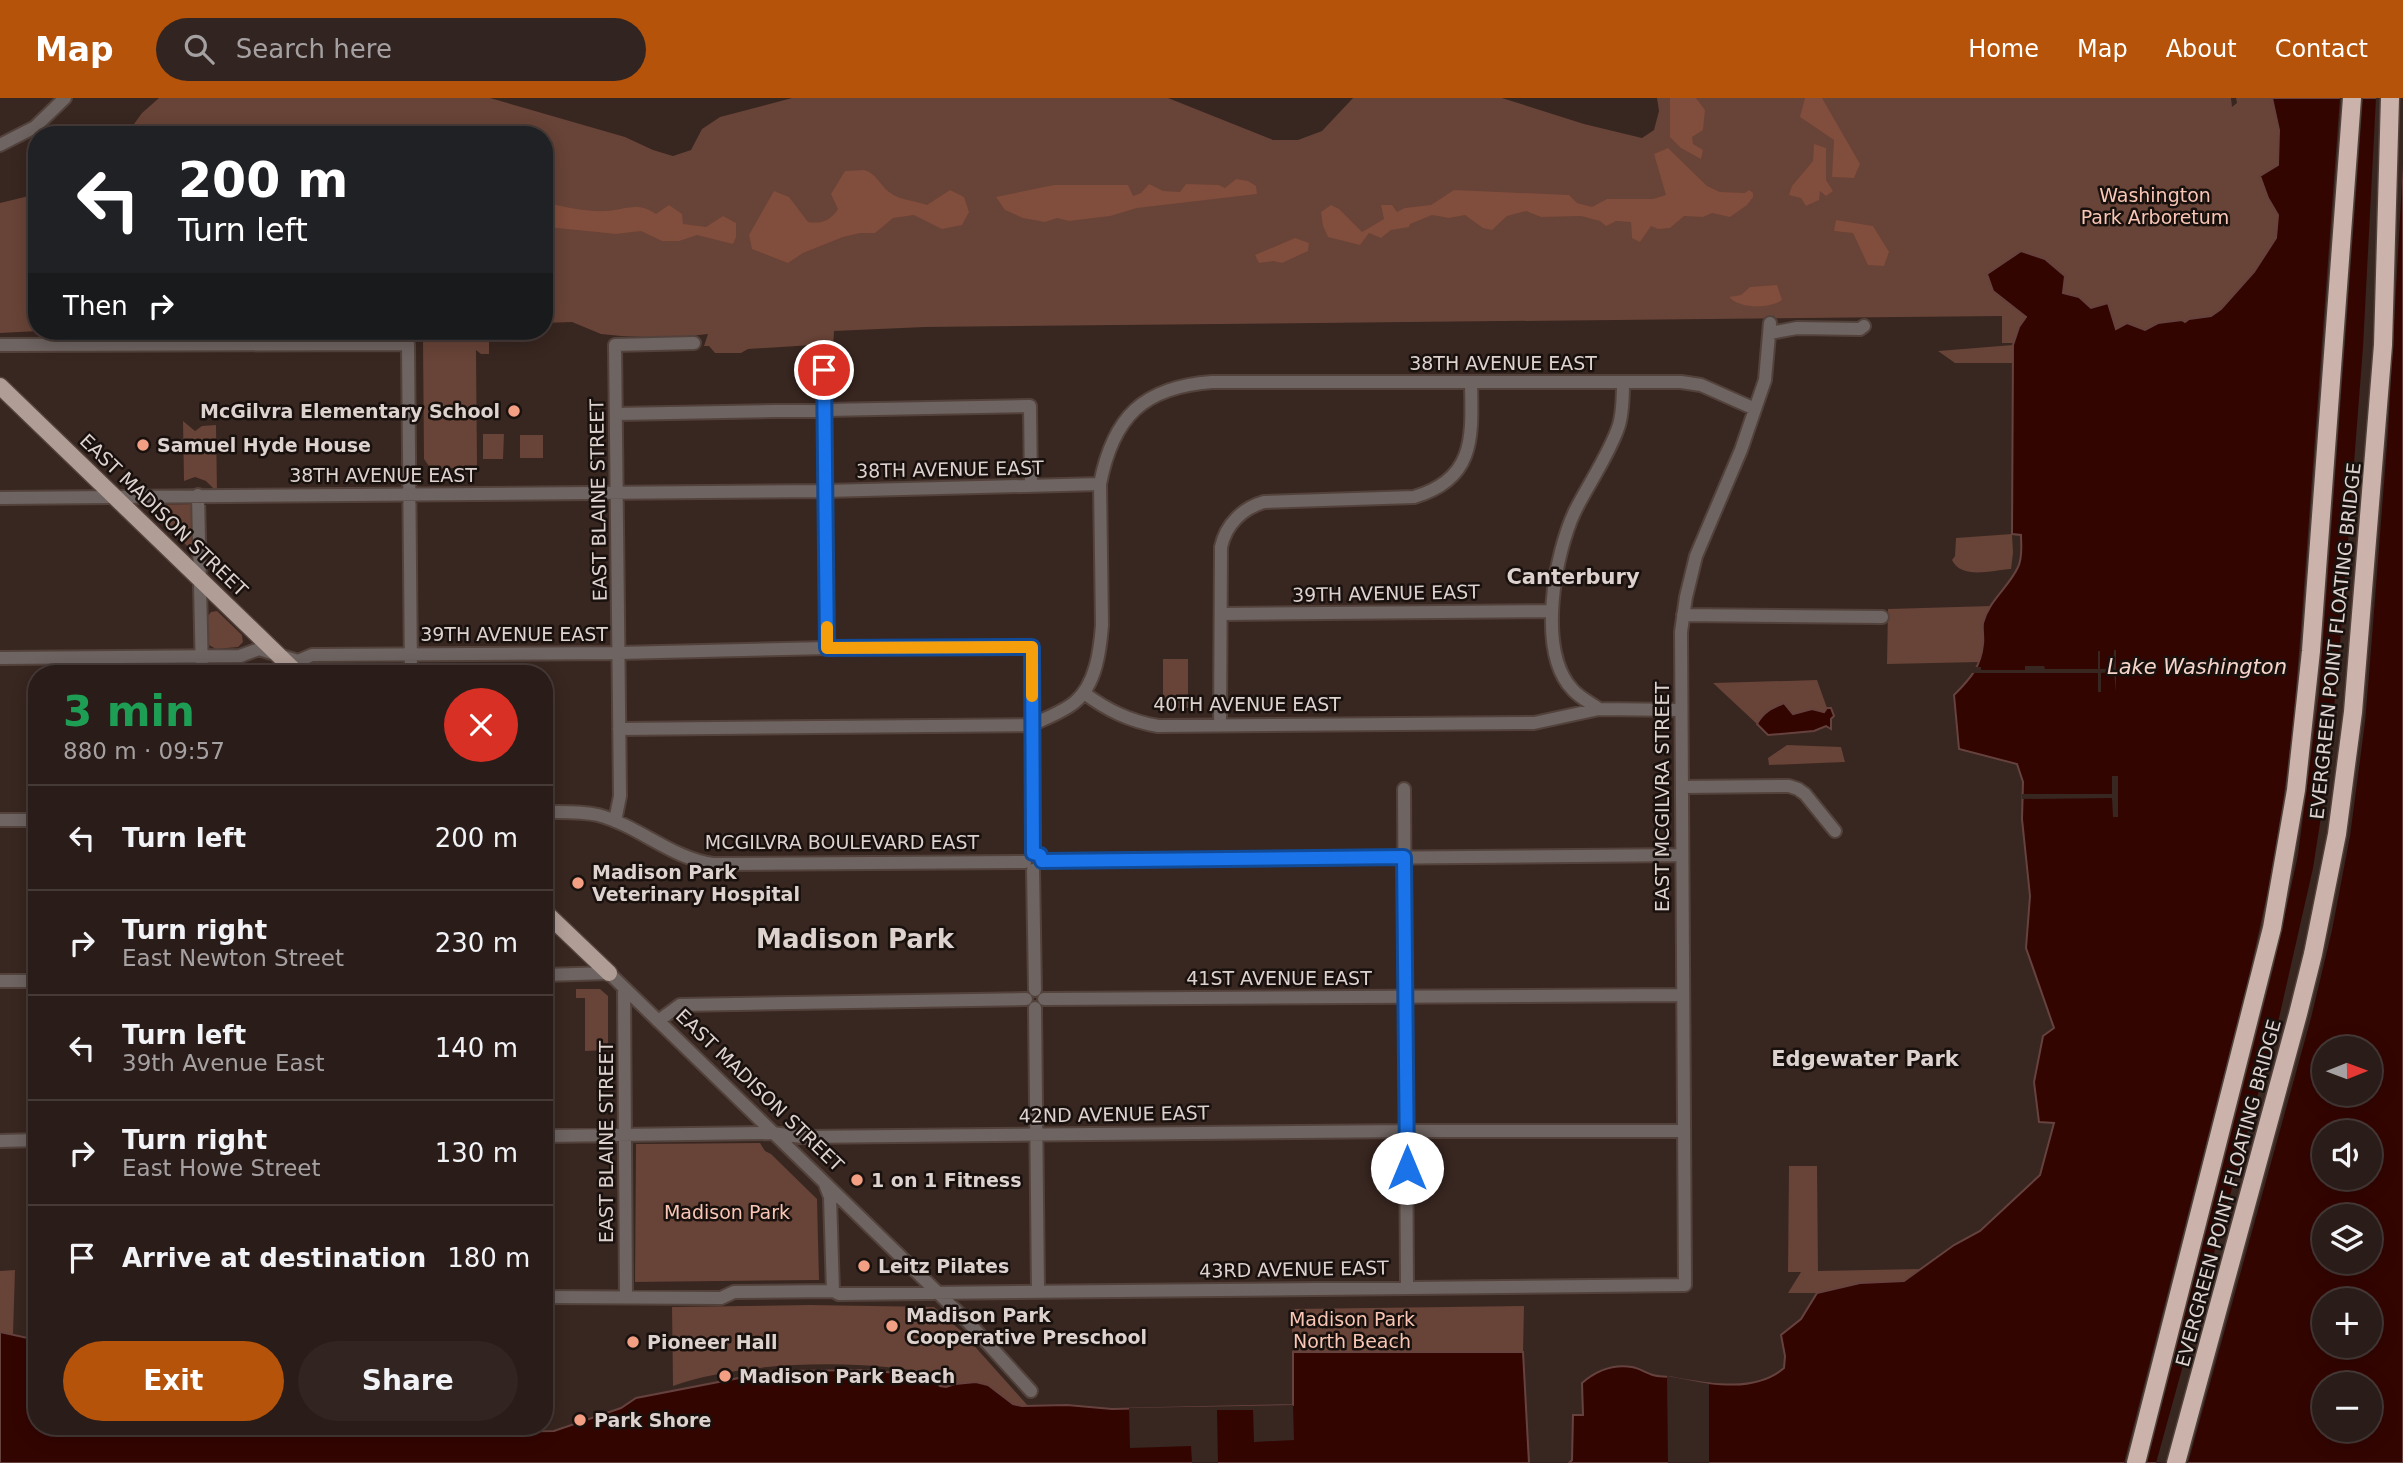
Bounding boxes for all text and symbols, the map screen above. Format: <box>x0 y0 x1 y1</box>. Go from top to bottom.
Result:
search box <box>156 18 646 81</box>
text: Map <box>35 30 114 69</box>
icon: search <box>180 30 218 68</box>
text: Search here <box>236 34 392 64</box>
text: Home <box>1968 35 2039 63</box>
text: Map <box>2077 35 2128 63</box>
text: About <box>2166 35 2237 63</box>
text: Contact <box>2275 35 2368 63</box>
text: 200 m <box>178 152 348 209</box>
icon: left <box>63 154 154 245</box>
park label: Washington Park Arboretum <box>2081 184 2229 228</box>
text: Turn left <box>178 211 308 249</box>
icon: right <box>142 287 180 325</box>
text: Then <box>63 291 128 321</box>
pin <box>794 340 854 400</box>
icon: arrive <box>805 351 843 389</box>
street label: 38TH AVENUE EAST <box>1409 352 1597 374</box>
street label: EAST BLAINE STREET <box>585 398 611 601</box>
place label: McGilvra Elementary School <box>200 400 500 422</box>
marker: McGilvra Elementary School <box>506 403 522 419</box>
street label: EAST MADISON STREET <box>76 429 253 601</box>
place label: Samuel Hyde House <box>157 434 371 456</box>
marker: Samuel Hyde House <box>135 437 151 453</box>
street label: 38TH AVENUE EAST <box>856 456 1044 482</box>
street label: EVERGREEN POINT FLOATING BRIDGE <box>2305 462 2365 820</box>
street label: 38TH AVENUE EAST <box>289 464 477 486</box>
district label: Canterbury <box>1506 565 1640 589</box>
street label: 39TH AVENUE EAST <box>1292 580 1480 606</box>
street label: 39TH AVENUE EAST <box>420 623 608 645</box>
water label: Lake Washington <box>2107 655 2287 679</box>
street label: EAST MCGILVRA STREET <box>1651 682 1673 912</box>
text: 3 min <box>63 687 195 736</box>
button: close <box>444 688 518 762</box>
street label: 40TH AVENUE EAST <box>1153 693 1341 715</box>
text: 880 m · 09:57 <box>63 738 225 764</box>
icon: left <box>63 819 101 857</box>
text: Turn left <box>122 823 246 853</box>
text: 200 m <box>435 823 518 853</box>
street label: MCGILVRA BOULEVARD EAST <box>705 831 980 853</box>
place label: Madison Park Veterinary Hospital <box>592 861 800 905</box>
marker: Madison Park Veterinary Hospital <box>570 875 586 891</box>
text: Turn right <box>122 915 267 945</box>
icon: right <box>63 924 101 962</box>
district label: Madison Park <box>756 924 955 954</box>
text: 230 m <box>435 928 518 958</box>
text: East Newton Street <box>122 945 344 971</box>
street label: 41ST AVENUE EAST <box>1186 967 1372 989</box>
street label: EAST MADISON STREET <box>672 1004 849 1176</box>
street label: EVERGREEN POINT FLOATING BRIDGE <box>2171 1017 2285 1369</box>
text: Turn left <box>122 1020 246 1050</box>
icon: left <box>63 1029 101 1067</box>
text: 140 m <box>435 1033 518 1063</box>
north arrow <box>2312 1036 2382 1106</box>
map controls <box>2312 1036 2382 1442</box>
street label: EAST BLAINE STREET <box>595 1041 617 1243</box>
district label: Edgewater Park <box>1771 1047 1960 1071</box>
text: 39th Avenue East <box>122 1050 325 1076</box>
street label: 42ND AVENUE EAST <box>1018 1101 1210 1127</box>
button: sound <box>2312 1120 2382 1190</box>
text: Turn right <box>122 1125 267 1155</box>
position arrow <box>1370 1131 1444 1205</box>
icon: right <box>63 1134 101 1172</box>
text: 130 m <box>435 1138 518 1168</box>
text: East Howe Street <box>122 1155 320 1181</box>
place label: 1 on 1 Fitness <box>871 1169 1021 1191</box>
marker: 1 on 1 Fitness <box>849 1172 865 1188</box>
park label: Madison Park <box>664 1201 790 1223</box>
button: layers <box>2312 1204 2382 1274</box>
icon: arrive <box>63 1239 101 1277</box>
text: Arrive at destination <box>122 1243 426 1273</box>
text: 180 m <box>447 1243 530 1273</box>
place label: Leitz Pilates <box>878 1255 1009 1277</box>
street label: 43RD AVENUE EAST <box>1199 1256 1389 1282</box>
marker: Leitz Pilates <box>856 1258 872 1274</box>
button: + <box>2312 1288 2382 1358</box>
place label: Madison Park Cooperative Preschool <box>906 1304 1147 1348</box>
park label: Madison Park North Beach <box>1289 1308 1415 1352</box>
marker: Madison Park Cooperative Preschool <box>884 1318 900 1334</box>
place label: Pioneer Hall <box>647 1331 778 1353</box>
marker: Pioneer Hall <box>625 1334 641 1350</box>
button: Exit <box>63 1341 284 1421</box>
button: Share <box>298 1341 518 1421</box>
place label: Madison Park Beach <box>739 1365 955 1387</box>
marker: Madison Park Beach <box>717 1368 733 1384</box>
button: − <box>2312 1372 2382 1442</box>
place label: Park Shore <box>594 1409 711 1431</box>
marker: Park Shore <box>572 1412 588 1428</box>

